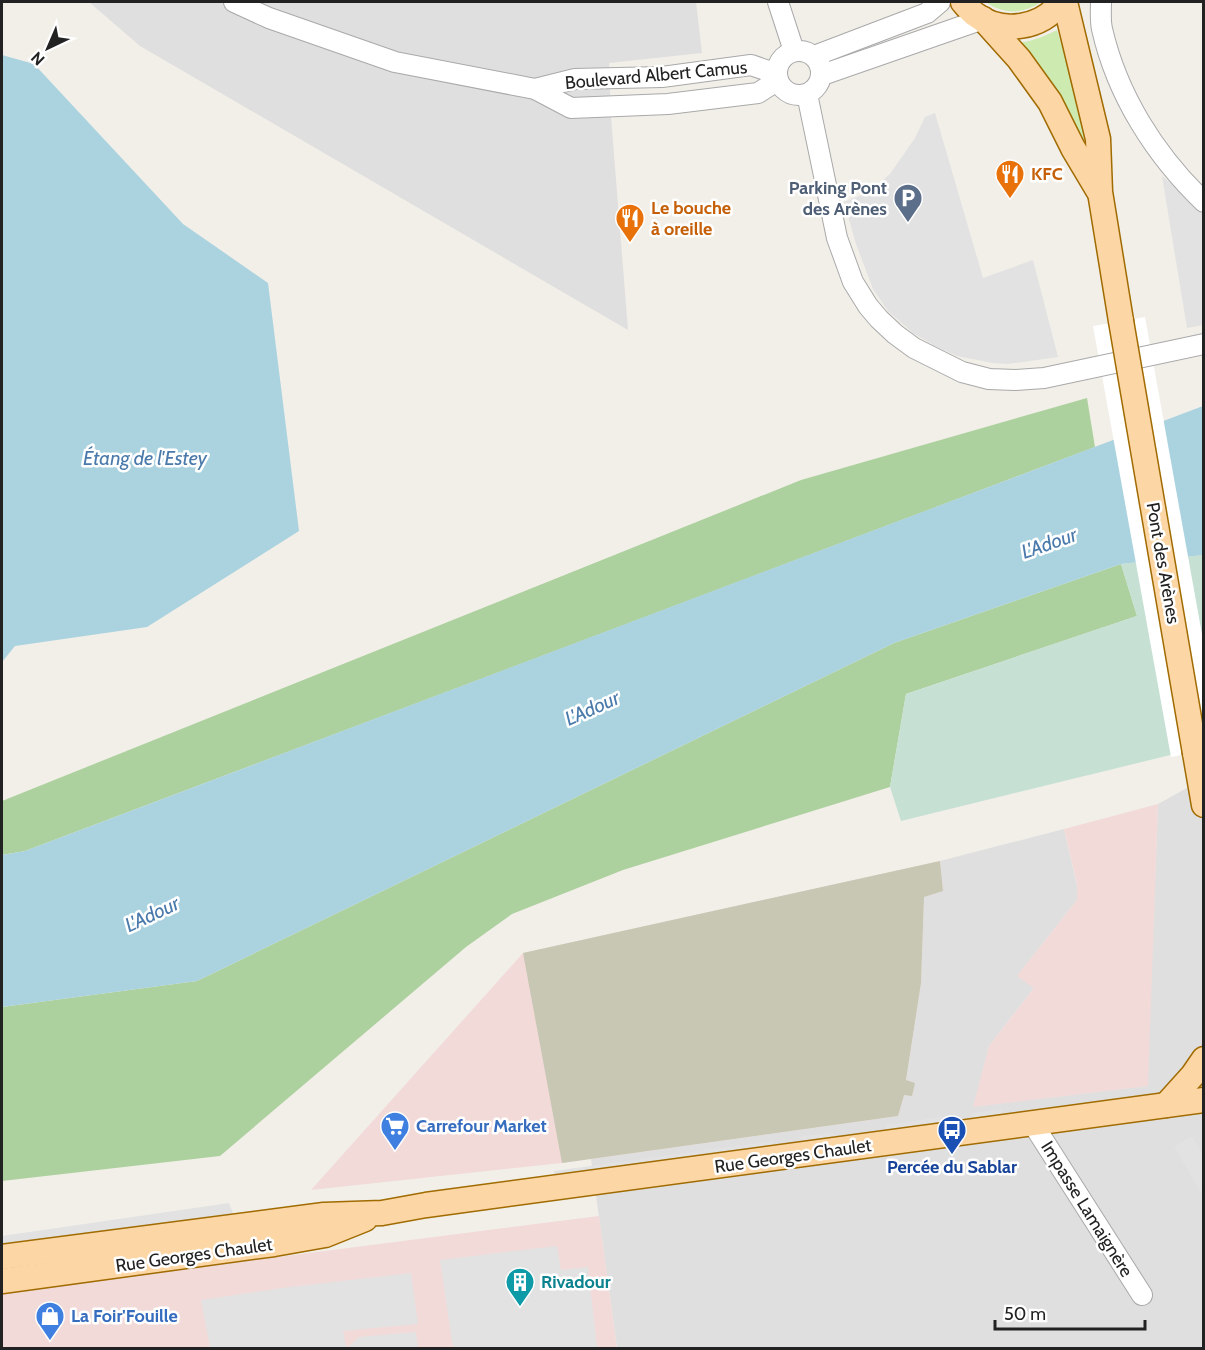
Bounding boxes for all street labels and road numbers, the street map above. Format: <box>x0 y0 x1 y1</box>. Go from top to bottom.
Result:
street label: Boulevard Albert Camus <box>564 56 748 94</box>
street label: Pont des Arènes <box>1141 500 1185 626</box>
street label: Rue Georges Chaulet <box>713 1134 873 1178</box>
street label: Impasse Lamaignère <box>1036 1137 1138 1281</box>
street label: Rue Georges Chaulet <box>114 1233 274 1277</box>

